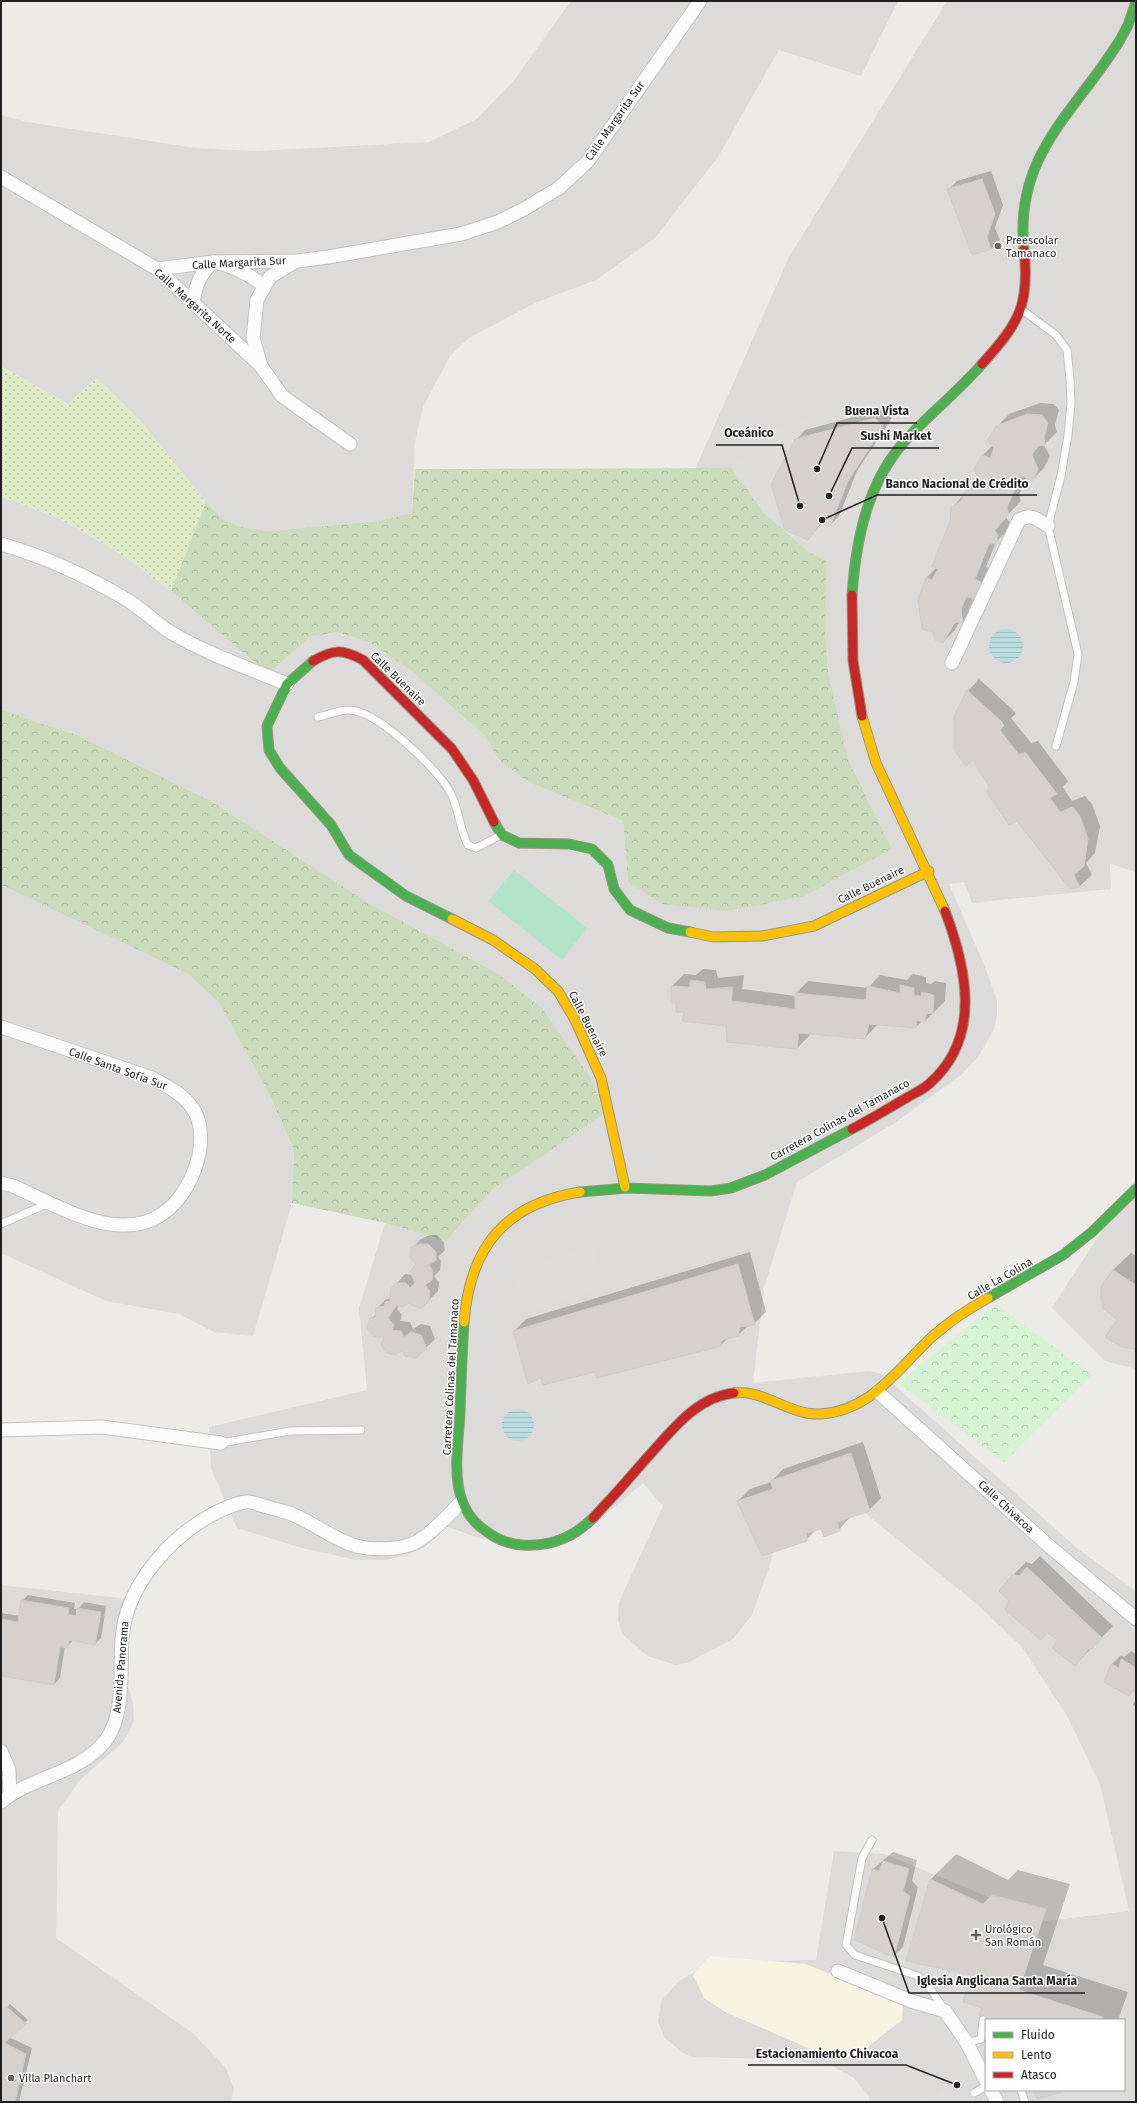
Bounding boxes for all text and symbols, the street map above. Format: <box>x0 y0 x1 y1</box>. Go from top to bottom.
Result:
street label: Calle Margarita Sur <box>583 78 648 163</box>
place label: Preescolar Tamanaco <box>1006 234 1059 260</box>
marker: Preescolar Tamanaco <box>993 241 1003 251</box>
street label: Calle Margarita Sur <box>192 254 287 272</box>
street label: Calle Margarita Norte <box>151 266 239 346</box>
callout: Buena Vista <box>837 399 917 423</box>
text: Buena Vista <box>845 404 910 418</box>
callout: Oceánico <box>716 421 782 445</box>
callout: Sushi Market <box>852 424 939 448</box>
text: Oceánico <box>724 426 774 440</box>
text: Sushi Market <box>860 429 932 443</box>
callout: Banco Nacional de Crédito <box>877 471 1037 495</box>
text: Banco Nacional de Crédito <box>885 477 1029 491</box>
street label: Calle Buenaire <box>368 649 428 709</box>
street label: Calle Buenaire <box>836 863 906 907</box>
street label: Calle Buenaire <box>566 989 610 1059</box>
street label: Calle Santa Sofía Sur <box>67 1045 170 1093</box>
street label: Carretera Colinas del Tamanaco <box>768 1076 912 1164</box>
street label: Calle La Colina <box>965 1255 1035 1303</box>
street label: Carretera Colinas del Tamanaco <box>440 1298 462 1456</box>
street label: Calle Chivacoa <box>975 1478 1037 1536</box>
street label: Avenida Panorama <box>110 1620 132 1714</box>
place label: Urológico San Román <box>985 1923 1041 1949</box>
marker: Urológico San Román <box>970 1929 982 1941</box>
callout: Iglesia Anglicana Santa María <box>909 1969 1085 1993</box>
text: Iglesia Anglicana Santa María <box>917 1974 1077 1988</box>
legend <box>985 2019 1125 2091</box>
text: Fluido <box>1021 2028 1055 2042</box>
callout: Estacionamiento Chivacoa <box>748 2041 906 2065</box>
text: Estacionamiento Chivacoa <box>756 2047 899 2061</box>
text: Lento <box>1021 2048 1051 2062</box>
text: Atasco <box>1021 2068 1057 2082</box>
place label: Villa Planchart <box>19 2072 91 2085</box>
marker: Villa Planchart <box>6 2073 16 2083</box>

